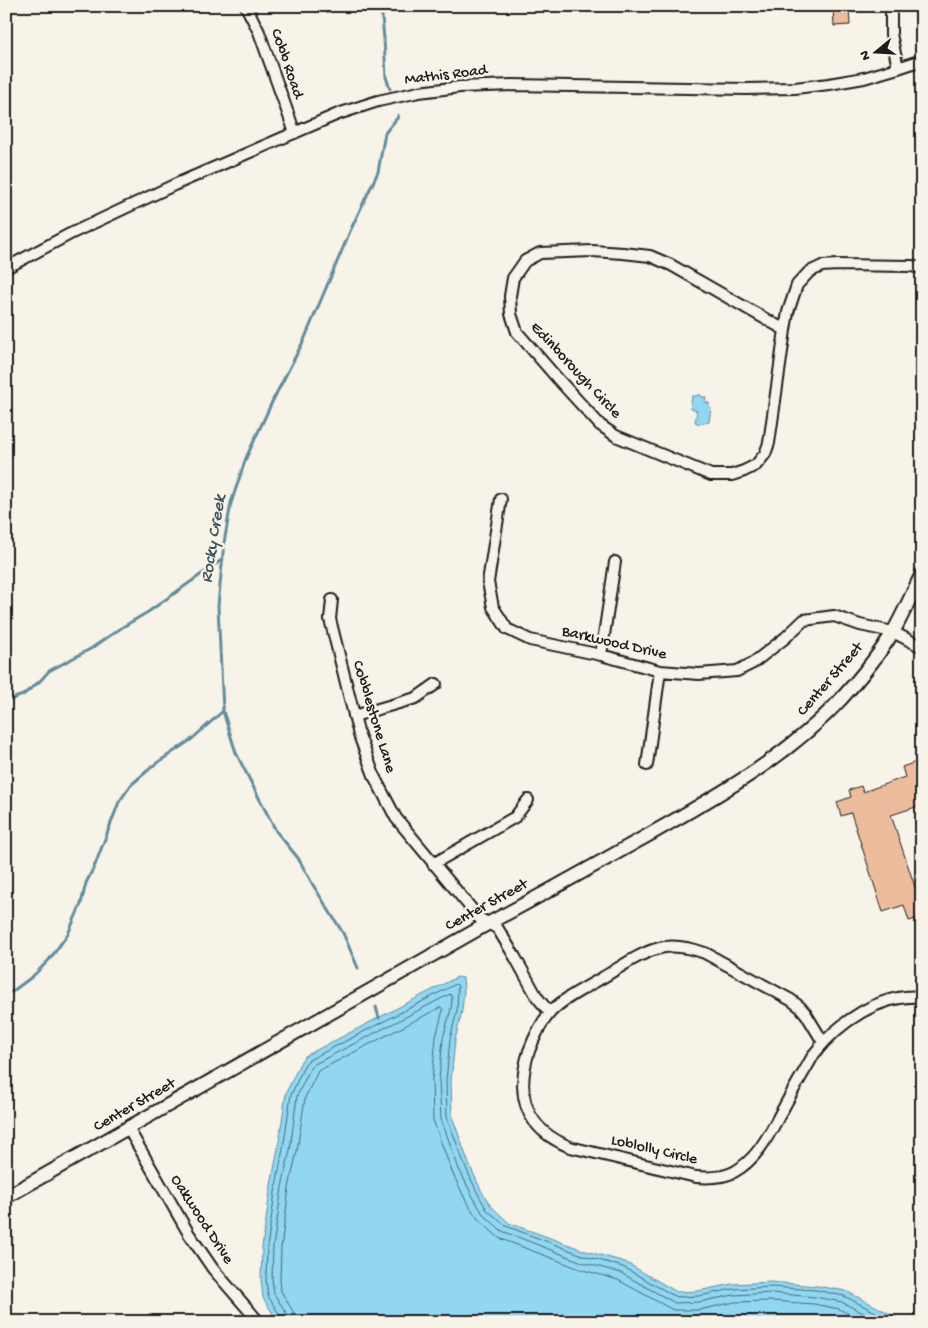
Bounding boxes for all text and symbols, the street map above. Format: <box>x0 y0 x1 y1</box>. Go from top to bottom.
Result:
street label: Cobb Road <box>265 27 307 103</box>
north arrow <box>850 28 900 78</box>
text: N <box>857 48 876 62</box>
street label: Mathis Road <box>404 61 490 90</box>
street label: Edinborough Circle <box>525 319 625 424</box>
water label: Rocky Creek <box>197 492 232 584</box>
street label: Barkwood Drive <box>559 622 669 665</box>
street label: Center Street <box>794 638 869 721</box>
street label: Cobblestone Lane <box>347 658 399 776</box>
street label: Center Street <box>442 875 533 936</box>
street label: Center Street <box>91 1074 181 1137</box>
street label: Loblolly Circle <box>609 1132 700 1170</box>
street label: Oakwood Drive <box>165 1172 237 1269</box>

